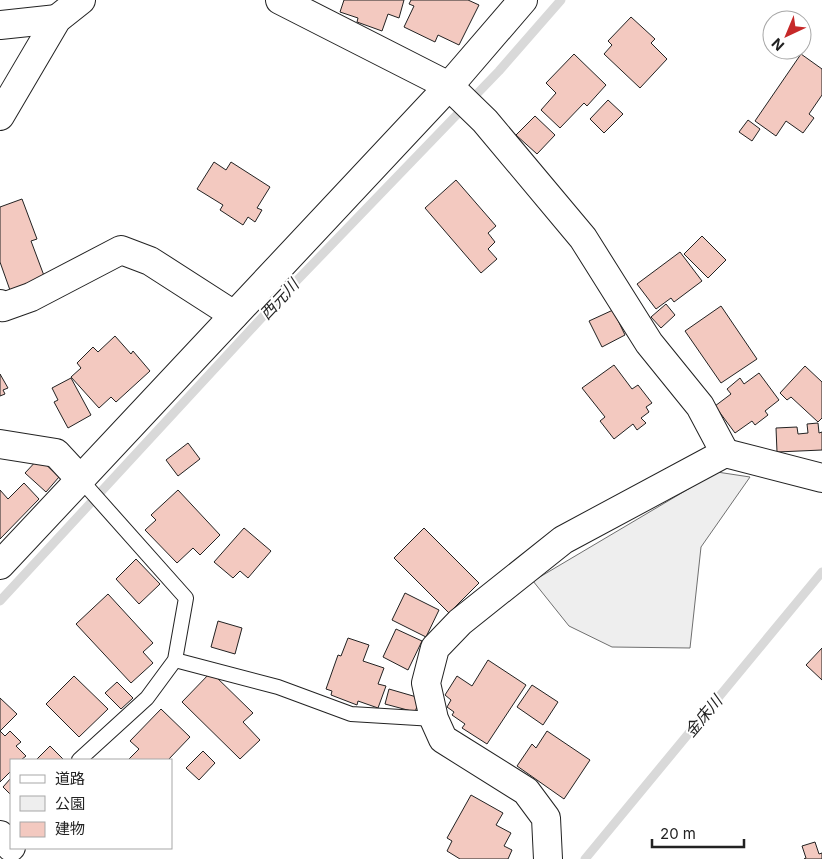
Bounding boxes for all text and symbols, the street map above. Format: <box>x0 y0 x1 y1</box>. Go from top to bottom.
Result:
north arrow <box>762 10 812 60</box>
text: N <box>768 35 787 55</box>
water label: 西元川 <box>255 273 304 323</box>
water label: 金床川 <box>680 690 727 741</box>
legend <box>10 759 172 849</box>
text: 道路 <box>55 769 85 788</box>
text: 公園 <box>55 794 85 813</box>
scale bar <box>652 816 744 848</box>
text: 建物 <box>55 819 85 838</box>
text: 20 m <box>660 824 696 843</box>

